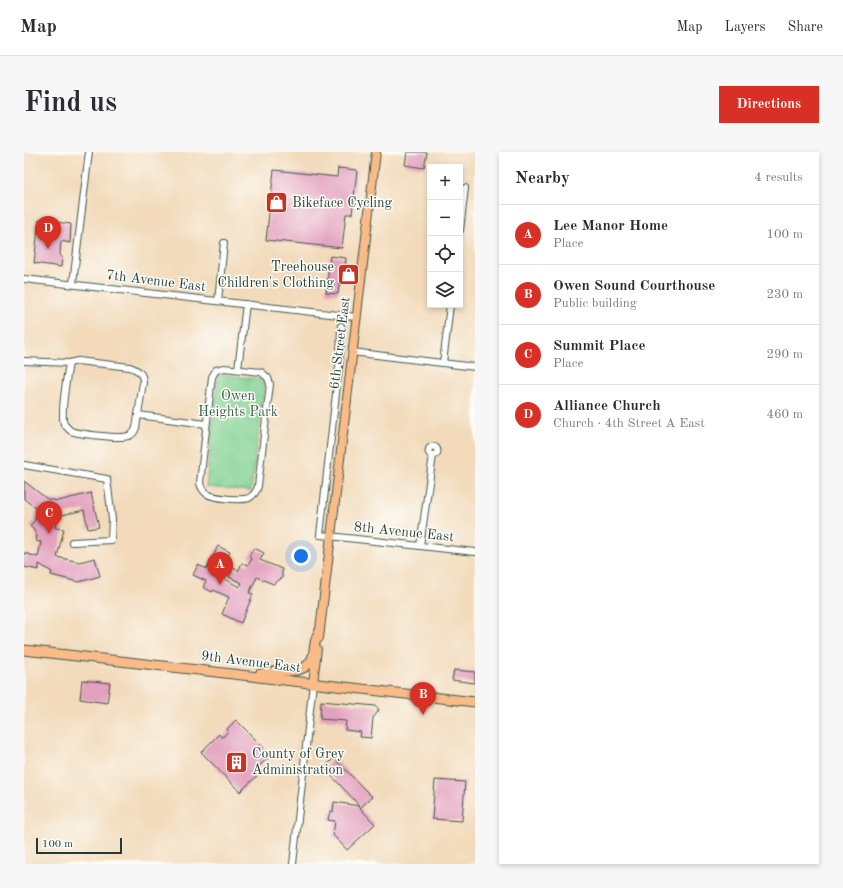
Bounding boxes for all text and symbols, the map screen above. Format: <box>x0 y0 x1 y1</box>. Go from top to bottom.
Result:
text: Map <box>20 18 57 37</box>
text: Map <box>677 20 703 34</box>
text: Layers <box>725 20 766 34</box>
text: Share <box>788 20 823 34</box>
button: Directions <box>719 86 819 123</box>
text: Find us <box>24 90 117 118</box>
map controls <box>427 164 463 308</box>
button: + <box>427 164 463 200</box>
text: Nearby <box>515 170 570 187</box>
text: 4 results <box>754 171 803 184</box>
shop icon: Bikeface Cycling <box>264 190 290 216</box>
place label: Bikeface Cycling <box>292 196 393 210</box>
button: − <box>427 200 463 236</box>
pin: D <box>35 216 61 249</box>
text: Lee Manor Home <box>553 219 668 234</box>
text: A <box>523 228 533 241</box>
text: 100 m <box>766 228 803 241</box>
button: locate <box>427 236 463 272</box>
text: Place <box>553 237 583 250</box>
place label: Treehouse Children's Clothing <box>218 260 334 290</box>
shop icon: Treehouse Children's Clothing <box>336 262 362 288</box>
street label: 7th Avenue East <box>105 268 207 294</box>
button: layers <box>427 272 463 308</box>
text: Owen Sound Courthouse <box>553 279 715 294</box>
text: B <box>523 288 533 301</box>
text: 230 m <box>766 288 803 301</box>
street label: 6th Street East <box>327 296 353 390</box>
text: Public building <box>553 297 637 310</box>
text: Summit Place <box>553 339 646 354</box>
text: C <box>524 348 532 361</box>
text: 290 m <box>766 348 803 361</box>
text: Place <box>553 357 583 370</box>
park label: Owen Heights Park <box>198 389 278 419</box>
text: Alliance Church <box>553 399 661 414</box>
text: D <box>523 408 533 421</box>
text: 460 m <box>766 408 803 421</box>
text: Church · 4th Street A East <box>553 417 705 430</box>
pin: C <box>36 501 62 534</box>
street label: 8th Avenue East <box>353 520 455 544</box>
your location <box>291 546 311 566</box>
pin: A <box>207 552 233 585</box>
street label: 9th Avenue East <box>200 649 302 675</box>
pin: B <box>410 682 436 715</box>
place label: County of Grey Administration <box>252 747 345 777</box>
building icon: County of Grey Administration <box>224 749 250 775</box>
scale bar <box>36 836 122 855</box>
text: 100 m <box>42 839 73 850</box>

